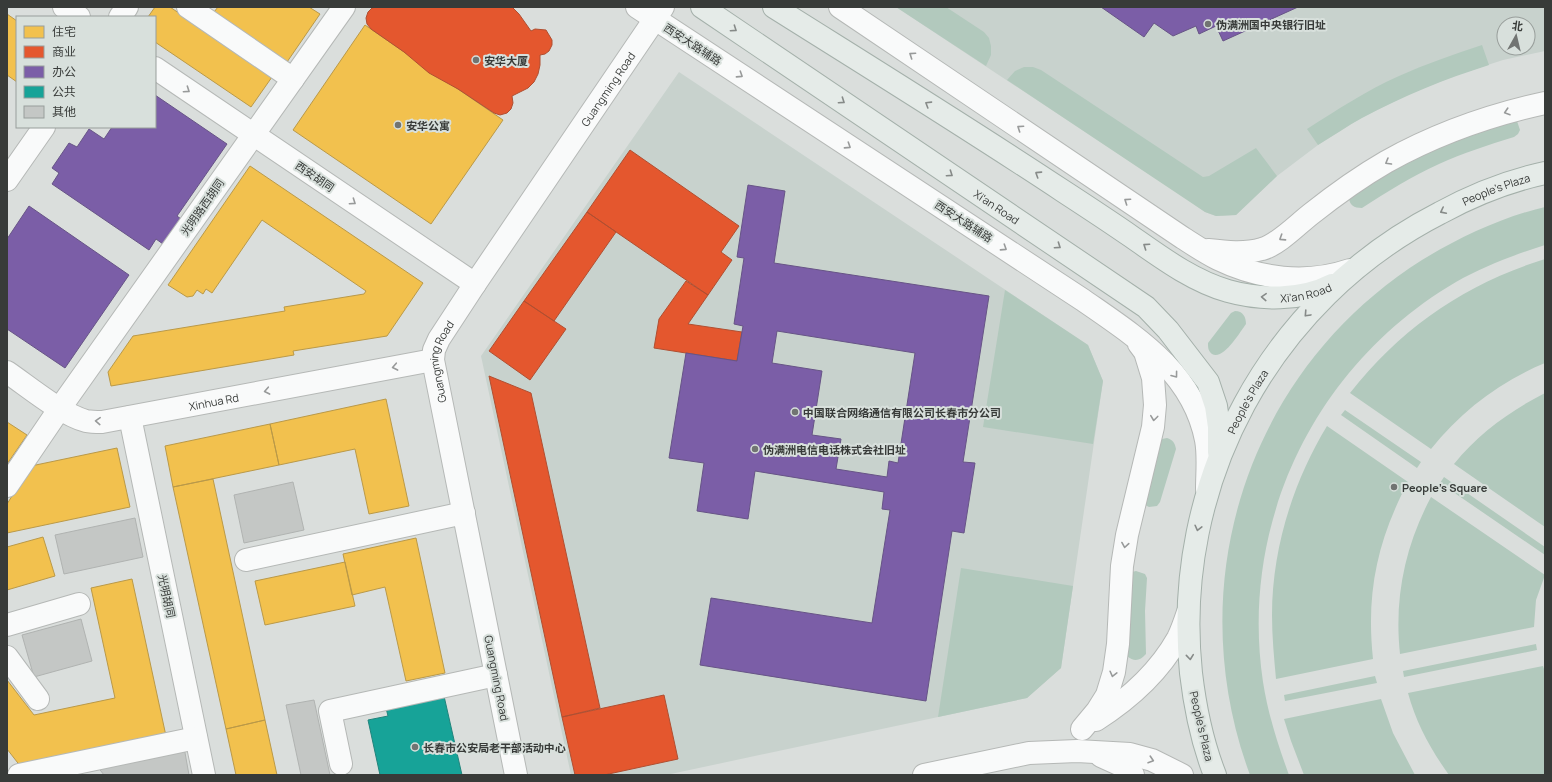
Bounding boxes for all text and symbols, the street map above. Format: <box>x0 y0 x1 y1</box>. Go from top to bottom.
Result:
legend <box>16 16 156 128</box>
north arrow <box>1496 16 1536 56</box>
place label: 伪满洲国中央银行旧址 <box>1216 17 1326 32</box>
text: 北 <box>1511 17 1524 34</box>
marker: 伪满洲国中央银行旧址 <box>1203 19 1213 29</box>
street label: 西安大路辅路 <box>661 20 725 68</box>
text: 住宅 <box>52 23 76 40</box>
one-way arrow <box>730 24 737 32</box>
text: 商业 <box>52 43 76 60</box>
street label: Guangming Road <box>577 49 638 129</box>
place label: 安华大厦 <box>484 53 528 68</box>
one-way arrow <box>909 53 916 60</box>
marker: 安华大厦 <box>471 55 481 65</box>
text: 办公 <box>52 63 76 80</box>
one-way arrow <box>736 70 743 77</box>
text: 公共 <box>52 83 76 100</box>
one-way arrow <box>183 85 190 92</box>
one-way arrow <box>838 96 845 104</box>
one-way arrow <box>925 101 932 109</box>
text: 其他 <box>52 103 76 120</box>
one-way arrow <box>1504 107 1511 115</box>
place label: 安华公寓 <box>406 118 450 133</box>
marker: 安华公寓 <box>393 120 403 130</box>
one-way arrow <box>1017 126 1024 133</box>
one-way arrow <box>844 141 851 148</box>
street label: 西安胡同 <box>293 157 337 195</box>
one-way arrow <box>1384 157 1392 164</box>
one-way arrow <box>946 169 953 177</box>
street label: People's Plaza <box>1459 169 1532 208</box>
one-way arrow <box>1035 171 1042 179</box>
street label: 光明路西胡同 <box>177 176 227 238</box>
street label: Xi'an Road <box>971 186 1023 227</box>
one-way arrow <box>349 197 356 205</box>
street label: 西安大路辅路 <box>932 197 996 245</box>
one-way arrow <box>1125 199 1132 206</box>
one-way arrow <box>1440 206 1447 214</box>
one-way arrow <box>1279 233 1286 240</box>
one-way arrow <box>1053 242 1060 249</box>
one-way arrow <box>1000 243 1007 251</box>
one-way arrow <box>1143 243 1150 251</box>
street label: Xi'an Road <box>1280 279 1334 305</box>
one-way arrow <box>1261 292 1267 301</box>
one-way arrow <box>1304 309 1312 317</box>
street label: Guangming Road <box>425 317 457 404</box>
one-way arrow <box>392 363 398 371</box>
street label: People's Plaza <box>1223 366 1271 436</box>
one-way arrow <box>1170 370 1177 377</box>
one-way arrow <box>264 387 270 395</box>
street label: Xinhua Rd <box>187 389 240 413</box>
place label: 中国联合网络通信有限公司长春市分公司 <box>803 405 1001 420</box>
marker: 中国联合网络通信有限公司长春市分公司 <box>790 407 800 417</box>
one-way arrow <box>1150 415 1159 422</box>
one-way arrow <box>95 417 101 426</box>
place label: 伪满洲电信电话株式会社旧址 <box>763 442 906 457</box>
marker: 伪满洲电信电话株式会社旧址 <box>750 444 760 454</box>
place label: People's Square <box>1402 480 1488 495</box>
marker: People's Square <box>1389 482 1399 492</box>
one-way arrow <box>1195 524 1203 531</box>
one-way arrow <box>1121 542 1130 548</box>
street label: 光明胡同 <box>155 573 179 619</box>
street label: Guangming Road <box>481 634 513 722</box>
one-way arrow <box>1185 654 1194 660</box>
one-way arrow <box>1110 671 1118 678</box>
street label: People's Plaza <box>1187 689 1217 763</box>
place label: 长春市公安局老干部活动中心 <box>423 740 566 755</box>
marker: 长春市公安局老干部活动中心 <box>410 742 420 752</box>
one-way arrow <box>1147 756 1154 764</box>

